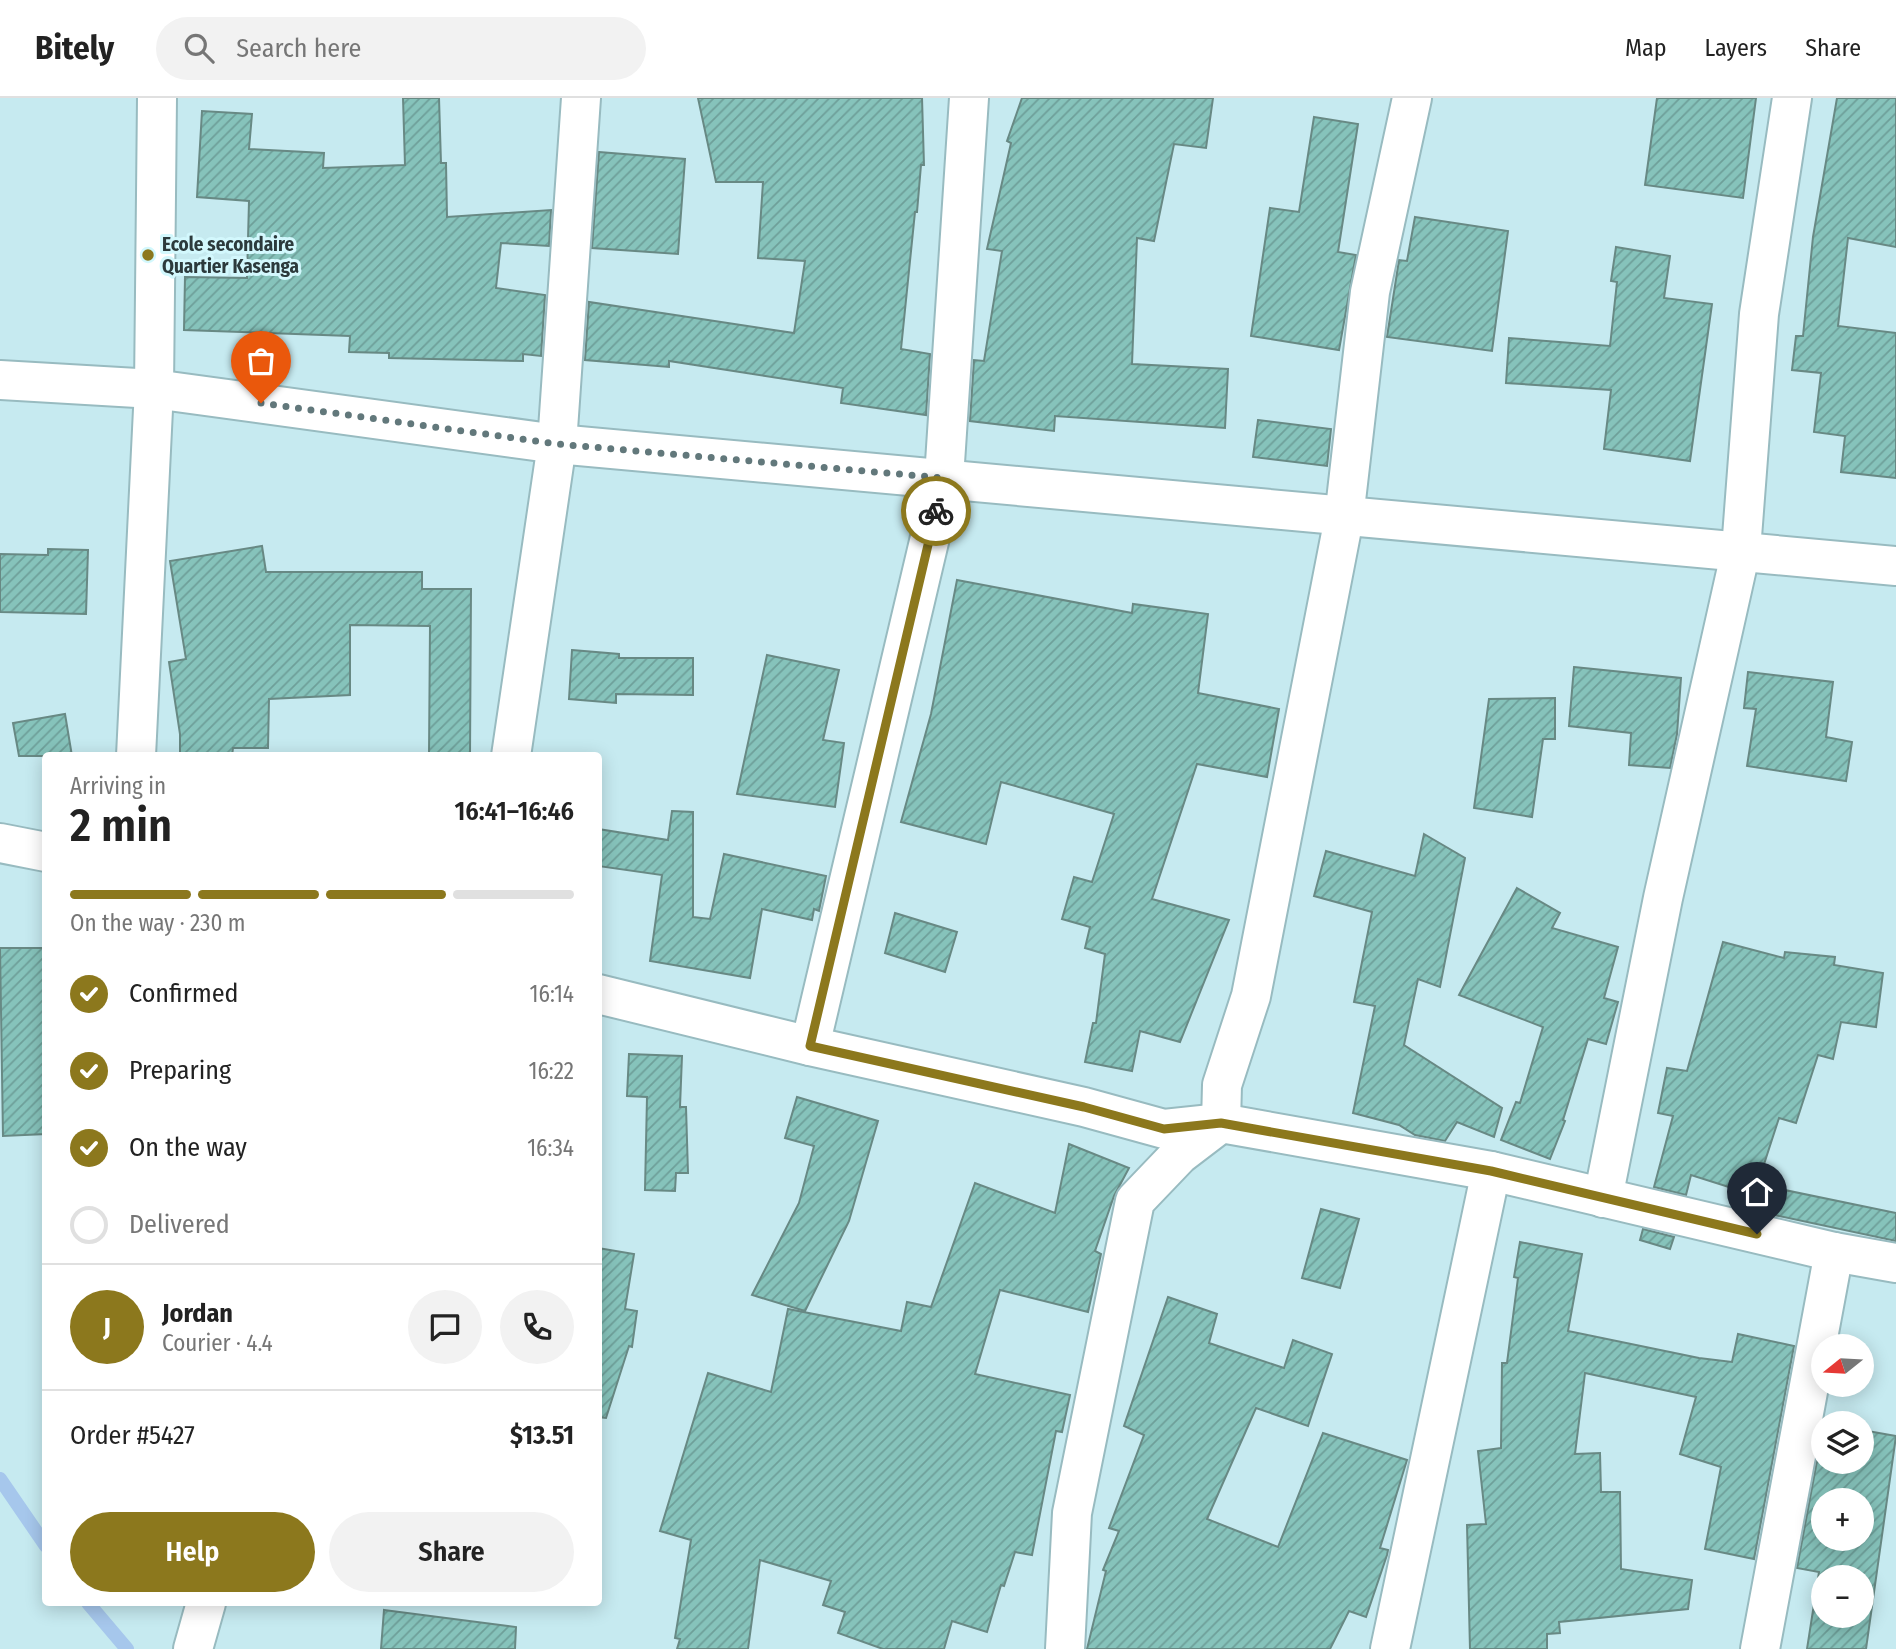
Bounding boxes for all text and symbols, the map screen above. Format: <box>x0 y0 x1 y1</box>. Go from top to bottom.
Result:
search box <box>156 17 646 80</box>
text: Bitely <box>35 28 114 68</box>
icon: search <box>180 29 218 67</box>
text: Search here <box>236 33 361 64</box>
text: Map <box>1625 34 1667 62</box>
text: Layers <box>1705 34 1767 62</box>
text: Share <box>1805 34 1861 62</box>
place label: Ecole secondaire Quartier Kasenga <box>162 233 299 278</box>
marker: Ecole secondaire Quartier Kasenga <box>140 247 156 263</box>
pin <box>231 331 291 403</box>
icon: bag <box>242 342 280 380</box>
courier <box>901 476 971 546</box>
icon: bike <box>917 492 955 530</box>
text: Arriving in <box>70 772 166 800</box>
text: 16:41–16:46 <box>455 796 574 827</box>
text: 2 min <box>70 798 172 853</box>
text: On the way · 230 m <box>70 909 246 937</box>
icon: check <box>70 975 108 1013</box>
text: Confirmed <box>129 978 239 1009</box>
text: 16:14 <box>530 980 574 1008</box>
icon: check <box>70 1052 108 1090</box>
text: Preparing <box>129 1055 231 1086</box>
text: 16:22 <box>528 1057 574 1085</box>
icon: check <box>70 1129 108 1167</box>
text: On the way <box>129 1132 247 1163</box>
text: 16:34 <box>527 1134 574 1162</box>
pin <box>1727 1162 1787 1234</box>
icon: home <box>1738 1173 1776 1211</box>
text: Delivered <box>129 1209 230 1240</box>
button: chat <box>408 1290 482 1364</box>
button: phone <box>500 1290 574 1364</box>
text: Jordan <box>162 1298 233 1329</box>
text: J <box>103 1312 111 1343</box>
text: Courier · 4.4 <box>162 1329 273 1357</box>
north arrow <box>1811 1334 1874 1396</box>
map controls <box>1811 1334 1874 1628</box>
button: layers <box>1811 1411 1874 1474</box>
text: Order #5427 <box>70 1420 195 1451</box>
text: $13.51 <box>510 1420 574 1451</box>
button: + <box>1811 1488 1874 1551</box>
button: Help <box>70 1512 315 1592</box>
button: Share <box>329 1512 574 1592</box>
button: − <box>1811 1565 1874 1628</box>

